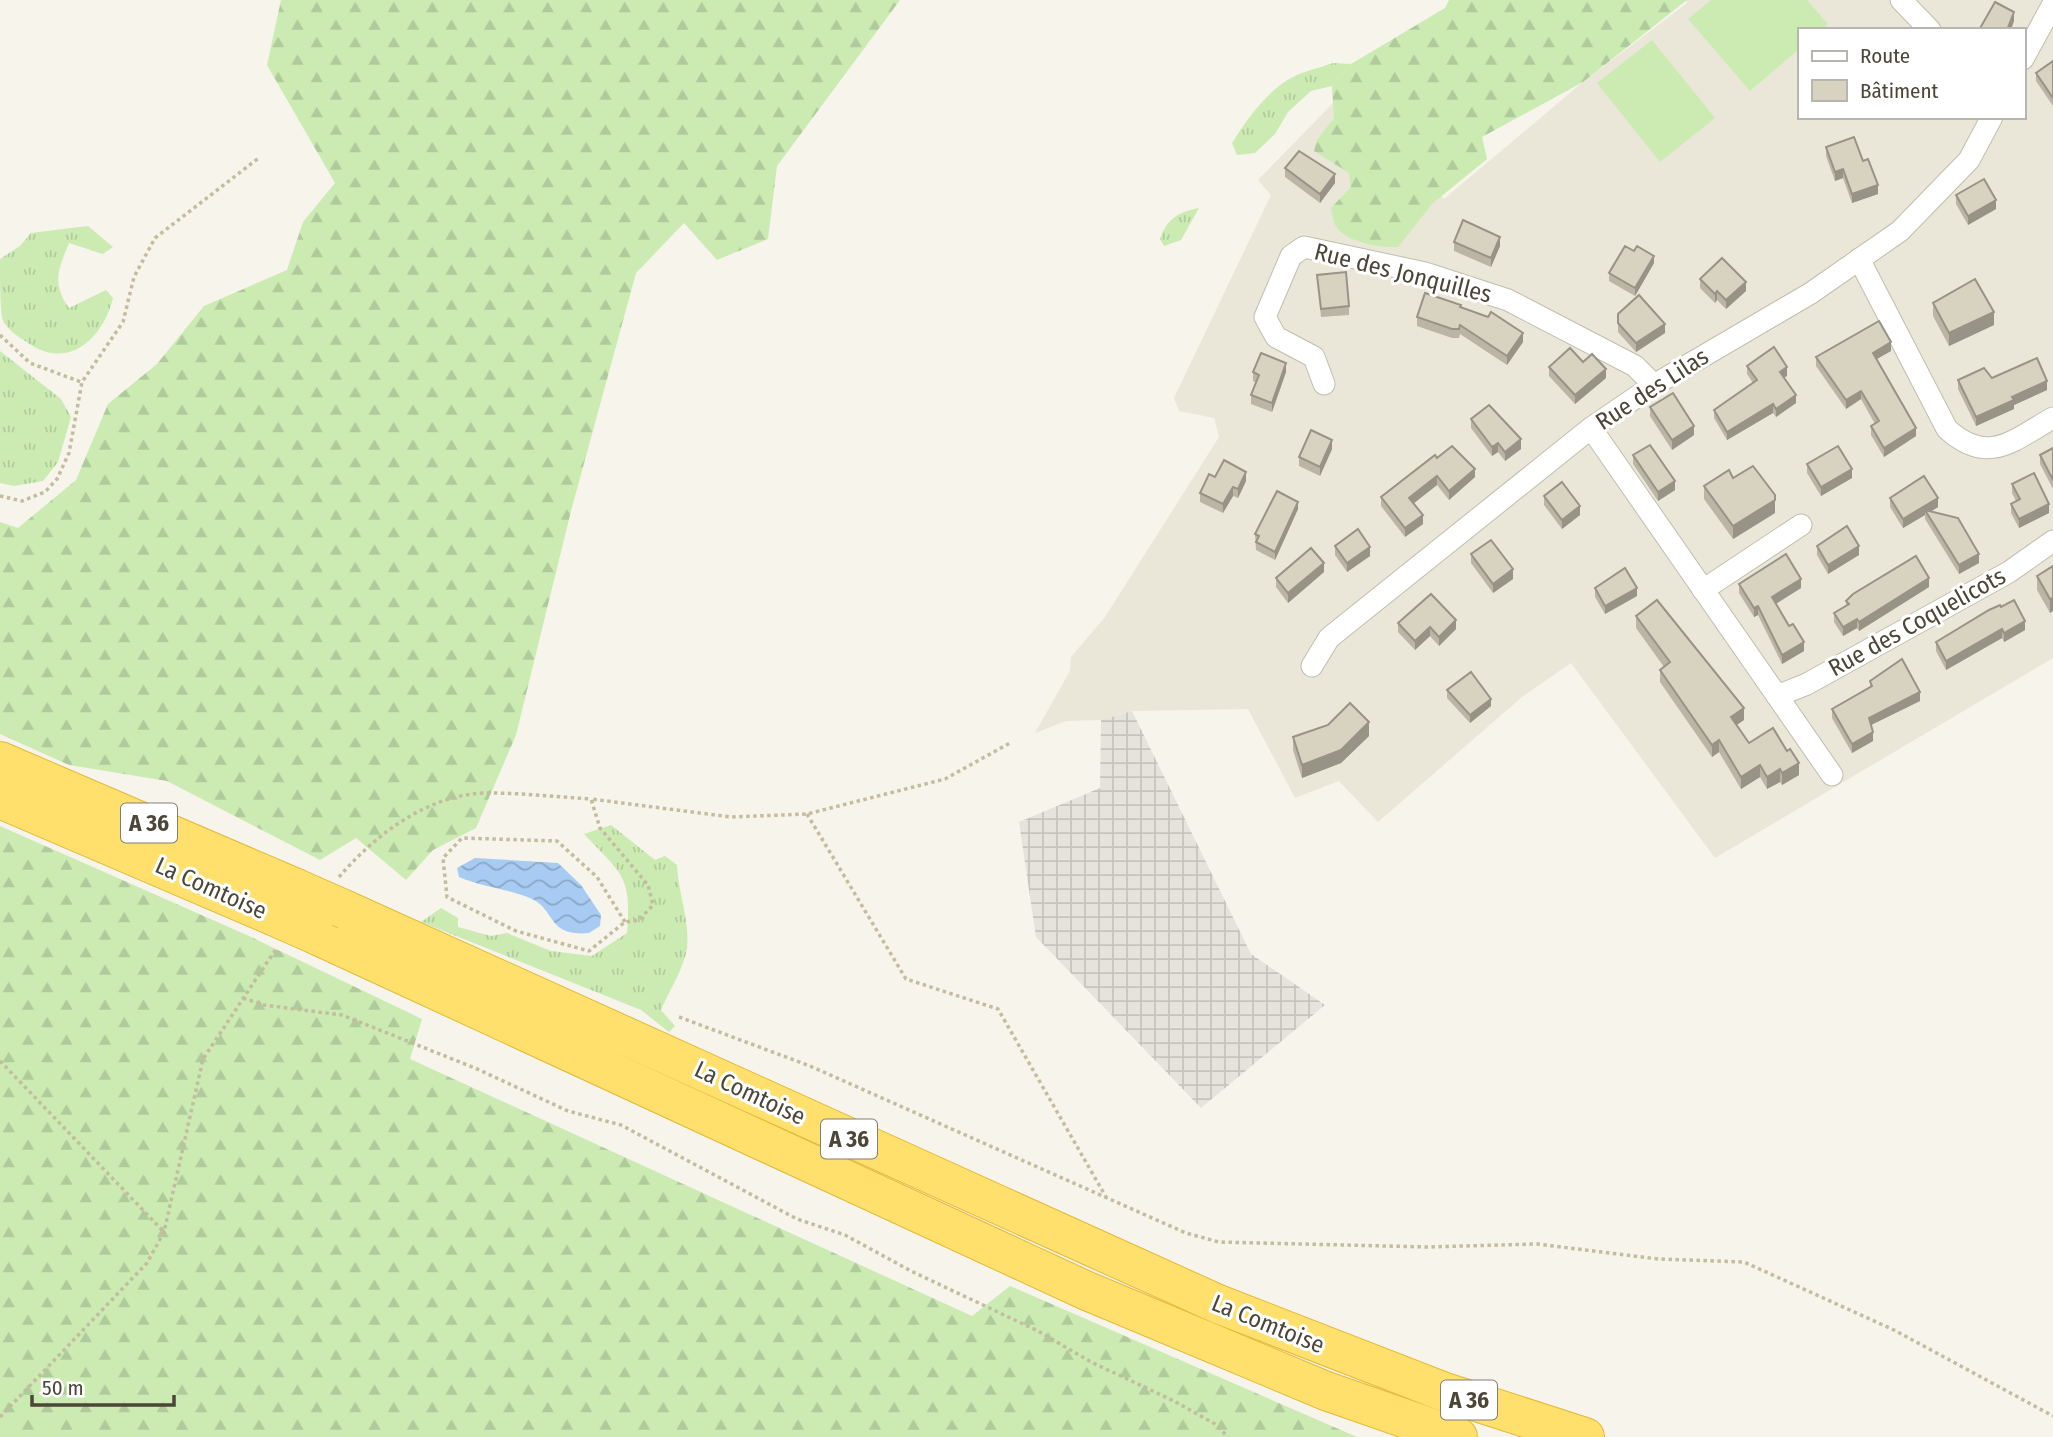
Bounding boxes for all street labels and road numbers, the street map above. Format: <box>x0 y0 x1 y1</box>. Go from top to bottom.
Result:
street label: Rue des Jonquilles <box>1311 237 1495 309</box>
street label: Rue des Lilas <box>1590 342 1714 436</box>
street label: Rue des Coquelicots <box>1824 562 2010 682</box>
road number: A 36 <box>121 804 177 842</box>
street label: La Comtoise <box>151 851 271 925</box>
street label: La Comtoise <box>690 1055 810 1131</box>
road number: A 36 <box>821 1120 877 1158</box>
street label: La Comtoise <box>1208 1289 1328 1359</box>
road number: A 36 <box>1441 1380 1497 1420</box>

